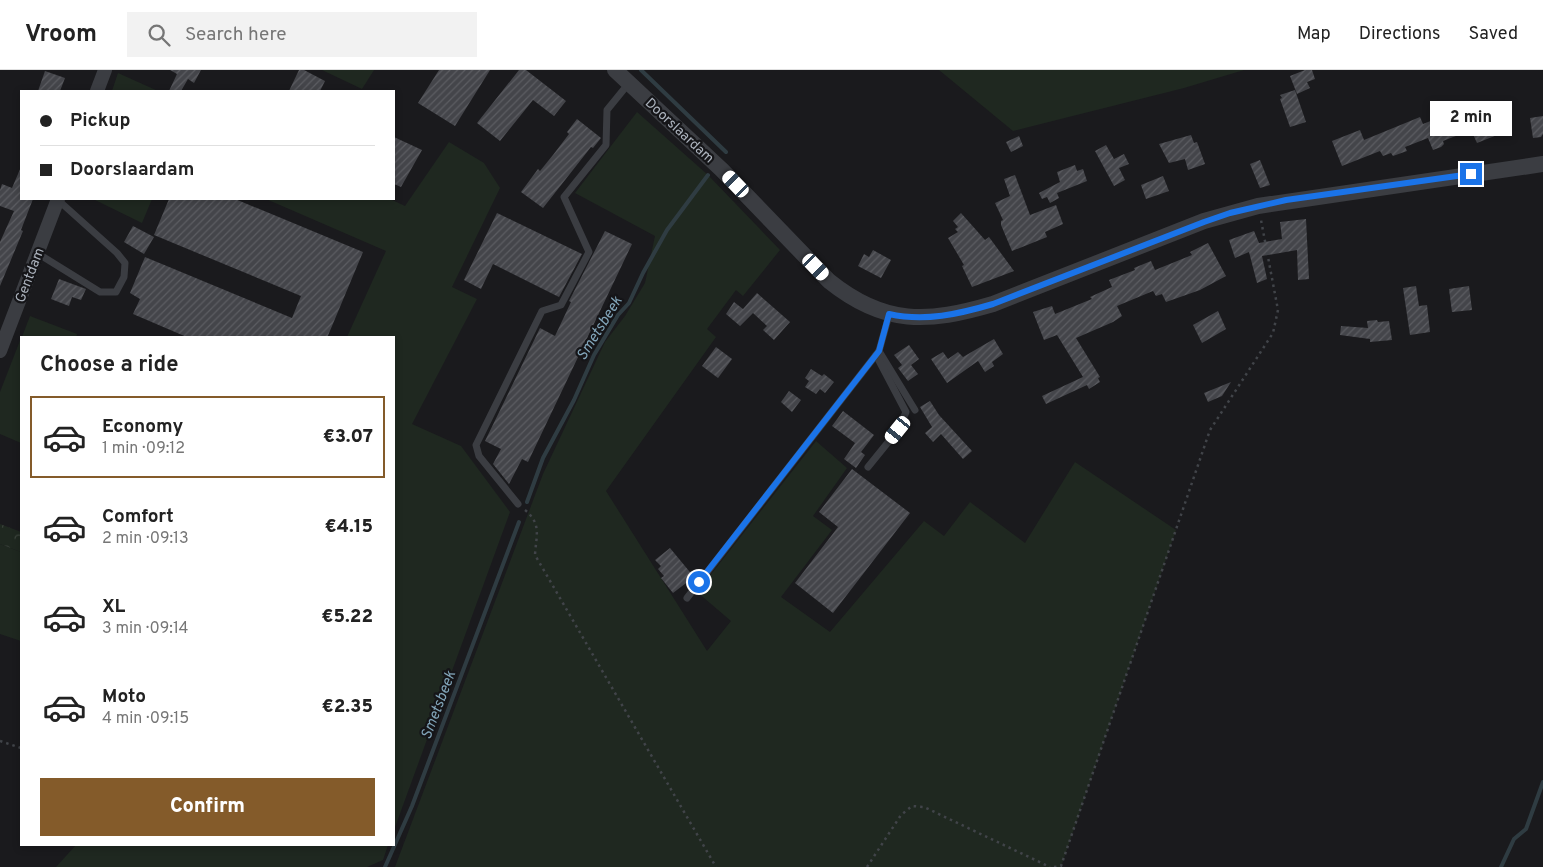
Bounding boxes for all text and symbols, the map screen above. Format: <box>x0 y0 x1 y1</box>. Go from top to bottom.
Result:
search box <box>127 12 477 57</box>
text: Vroom <box>25 20 97 50</box>
icon: search <box>145 21 173 49</box>
text: Search here <box>185 23 287 47</box>
text: Map <box>1297 23 1331 46</box>
text: Directions <box>1359 23 1441 46</box>
text: Saved <box>1469 23 1518 46</box>
street label: Doorslaardam <box>641 95 717 167</box>
callout: 2 min <box>1430 102 1512 136</box>
text: 2 min <box>1450 108 1492 128</box>
text: Pickup <box>70 109 130 133</box>
text: Doorslaardam <box>70 158 194 182</box>
route end <box>1460 163 1482 185</box>
car <box>720 168 751 200</box>
street label: Gentdam <box>12 246 49 305</box>
car <box>800 251 831 283</box>
water label: Smetsbeek <box>573 293 628 364</box>
text: Choose a ride <box>40 352 178 379</box>
car <box>882 414 913 446</box>
icon: car <box>42 415 87 460</box>
text: Economy <box>102 415 183 439</box>
text: €3.07 <box>323 425 373 449</box>
text: 1 min · 09:12 <box>102 439 185 459</box>
icon: car <box>42 505 87 550</box>
text: Comfort <box>102 505 174 529</box>
text: €4.15 <box>324 515 373 539</box>
text: 2 min · 09:13 <box>102 529 189 549</box>
route start <box>688 571 710 593</box>
icon: car <box>42 595 87 640</box>
text: XL <box>102 595 125 619</box>
text: €5.22 <box>321 605 373 629</box>
text: 3 min · 09:14 <box>102 619 189 639</box>
water label: Smetsbeek <box>418 668 461 743</box>
icon: car <box>42 685 87 730</box>
text: Moto <box>102 685 146 709</box>
text: €2.35 <box>322 695 373 719</box>
text: 4 min · 09:15 <box>102 709 189 729</box>
button: Confirm <box>40 778 375 836</box>

